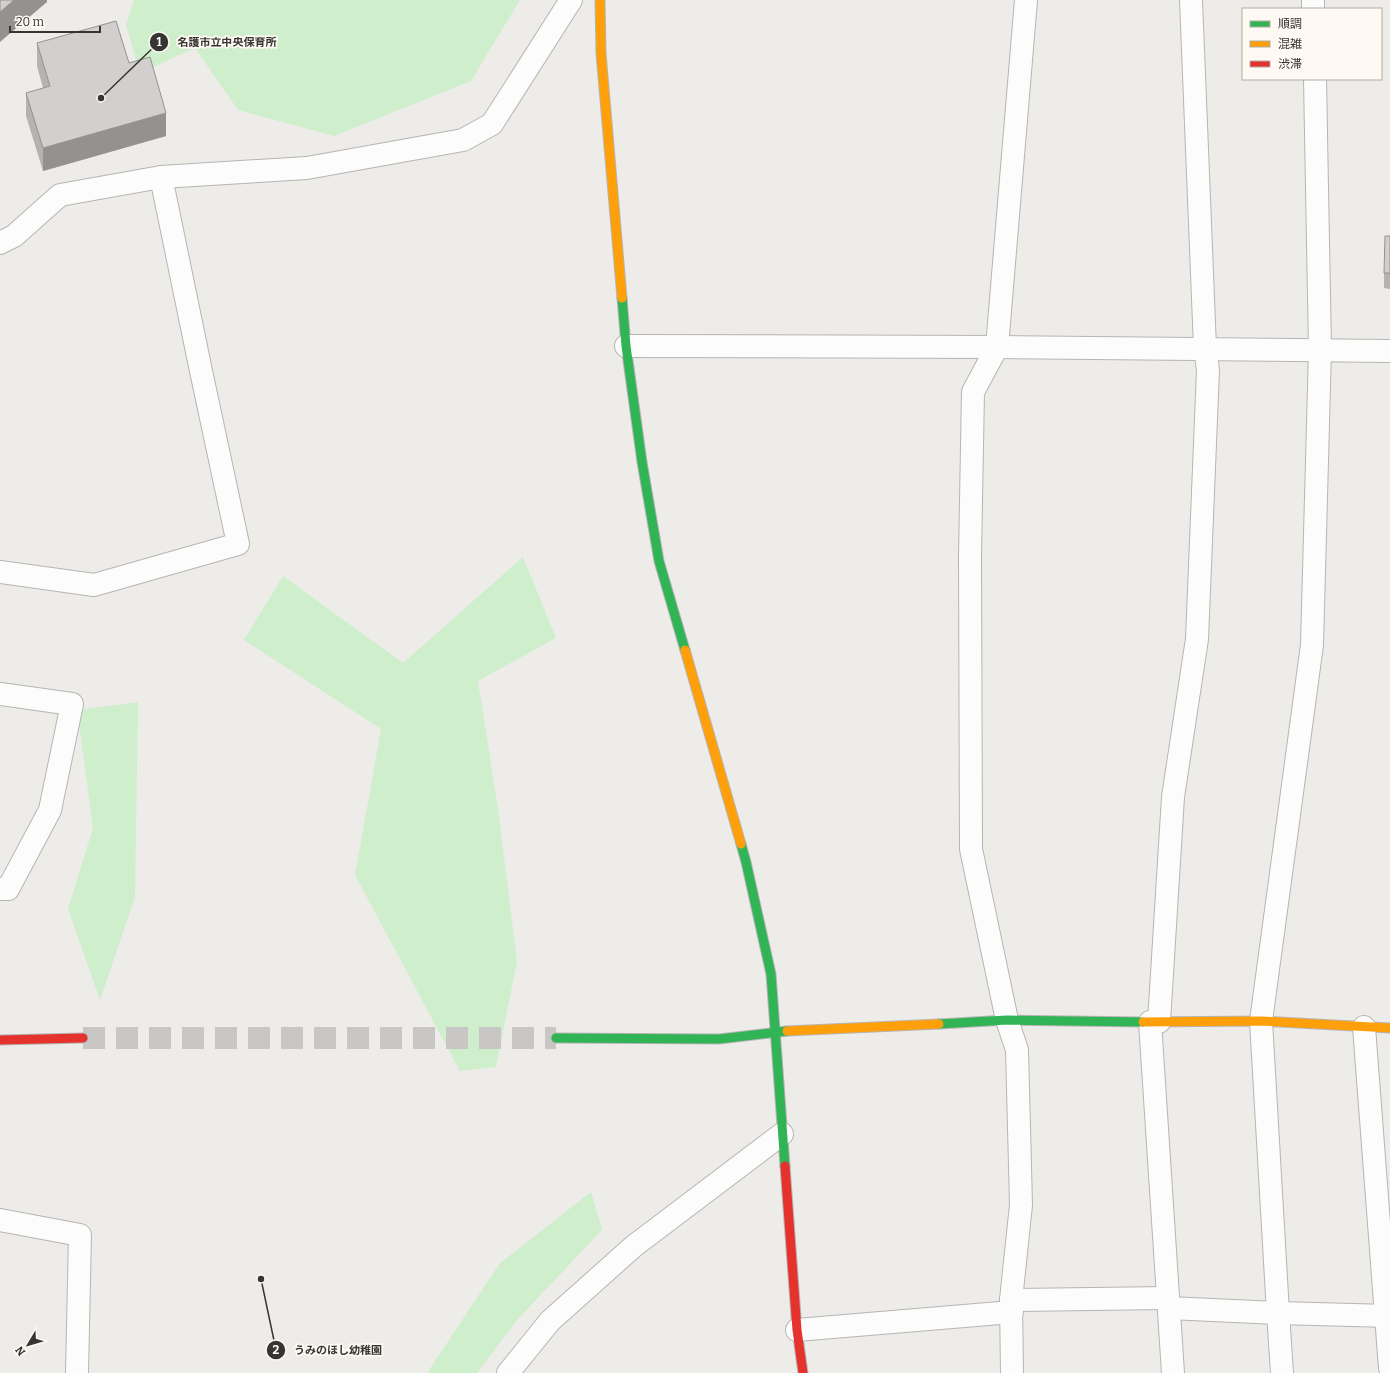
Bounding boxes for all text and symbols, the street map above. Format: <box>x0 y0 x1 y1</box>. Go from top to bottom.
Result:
scale bar <box>10 8 100 34</box>
legend <box>1242 8 1382 80</box>
text: 20 m <box>16 15 45 29</box>
text: 順調 <box>1278 17 1302 31</box>
callout: 名護市立中央保育所 <box>149 31 284 54</box>
text: 1 <box>156 35 162 49</box>
text: 名護市立中央保育所 <box>178 36 277 49</box>
text: 混雑 <box>1278 37 1302 51</box>
text: 渋滞 <box>1278 57 1302 71</box>
north arrow <box>8 1325 48 1365</box>
callout: うみのほし幼稚園 <box>266 1339 390 1362</box>
text: N <box>12 1343 28 1358</box>
text: 2 <box>273 1343 280 1357</box>
text: うみのほし幼稚園 <box>294 1344 382 1357</box>

